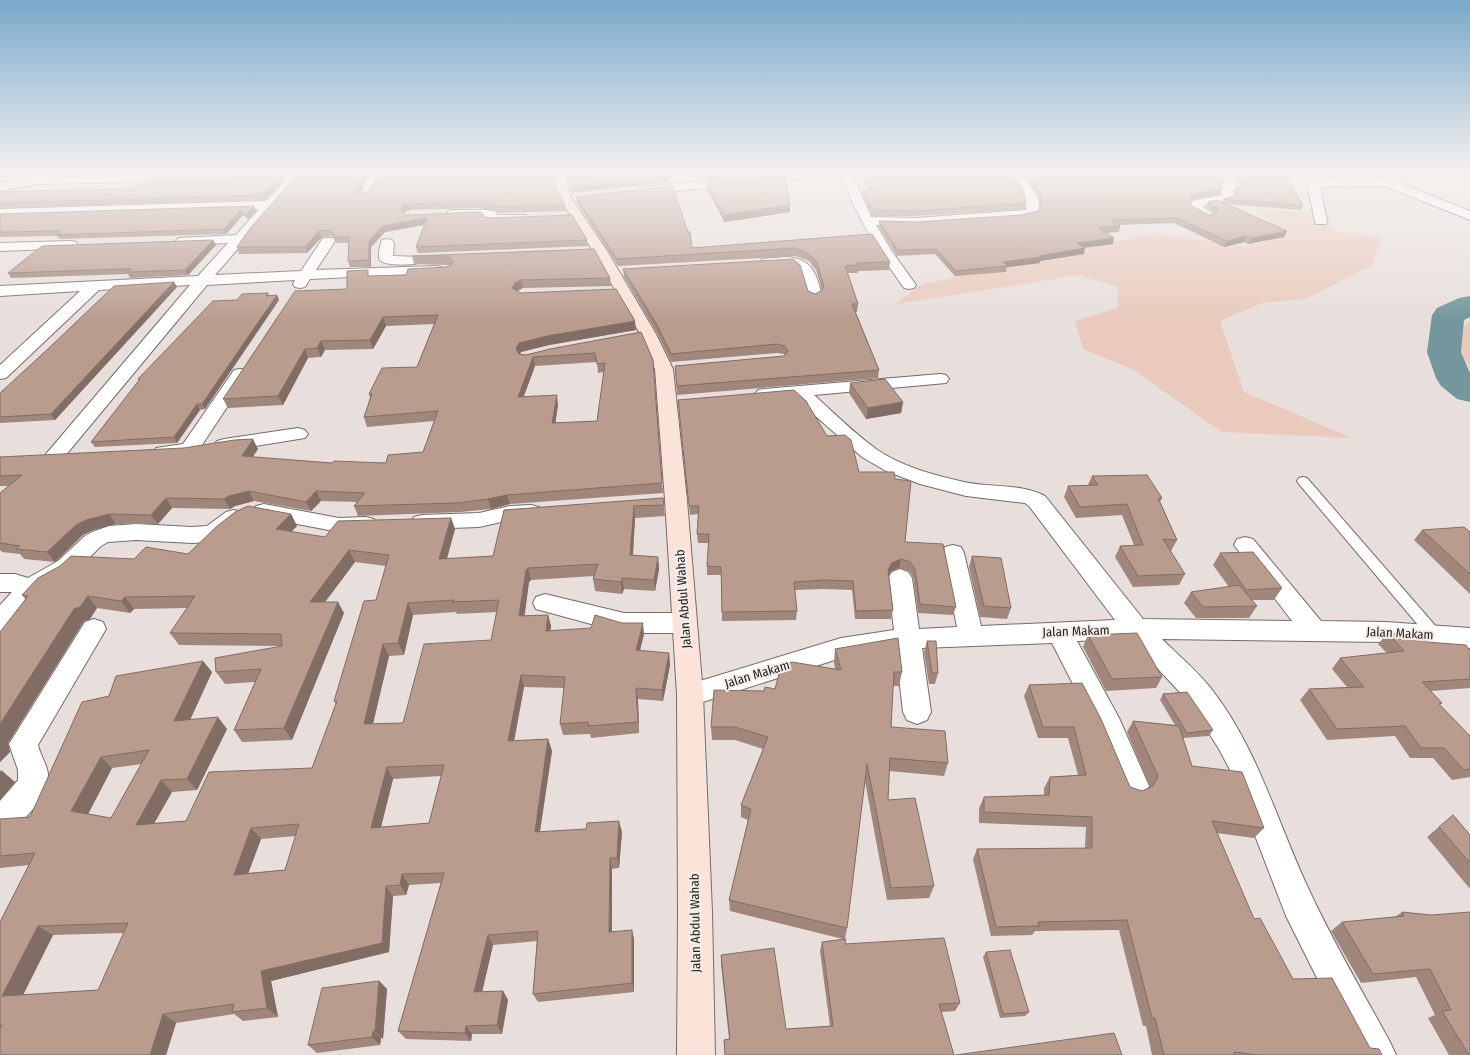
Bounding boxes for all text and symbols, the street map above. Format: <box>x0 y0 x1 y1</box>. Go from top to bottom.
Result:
street label: Jalan Abdul Wahab <box>672 549 694 649</box>
street label: Jalan Makam <box>1042 622 1110 640</box>
street label: Jalan Makam <box>1366 624 1434 642</box>
street label: Jalan Makam <box>723 657 791 691</box>
street label: Jalan Abdul Wahab <box>687 873 703 973</box>

